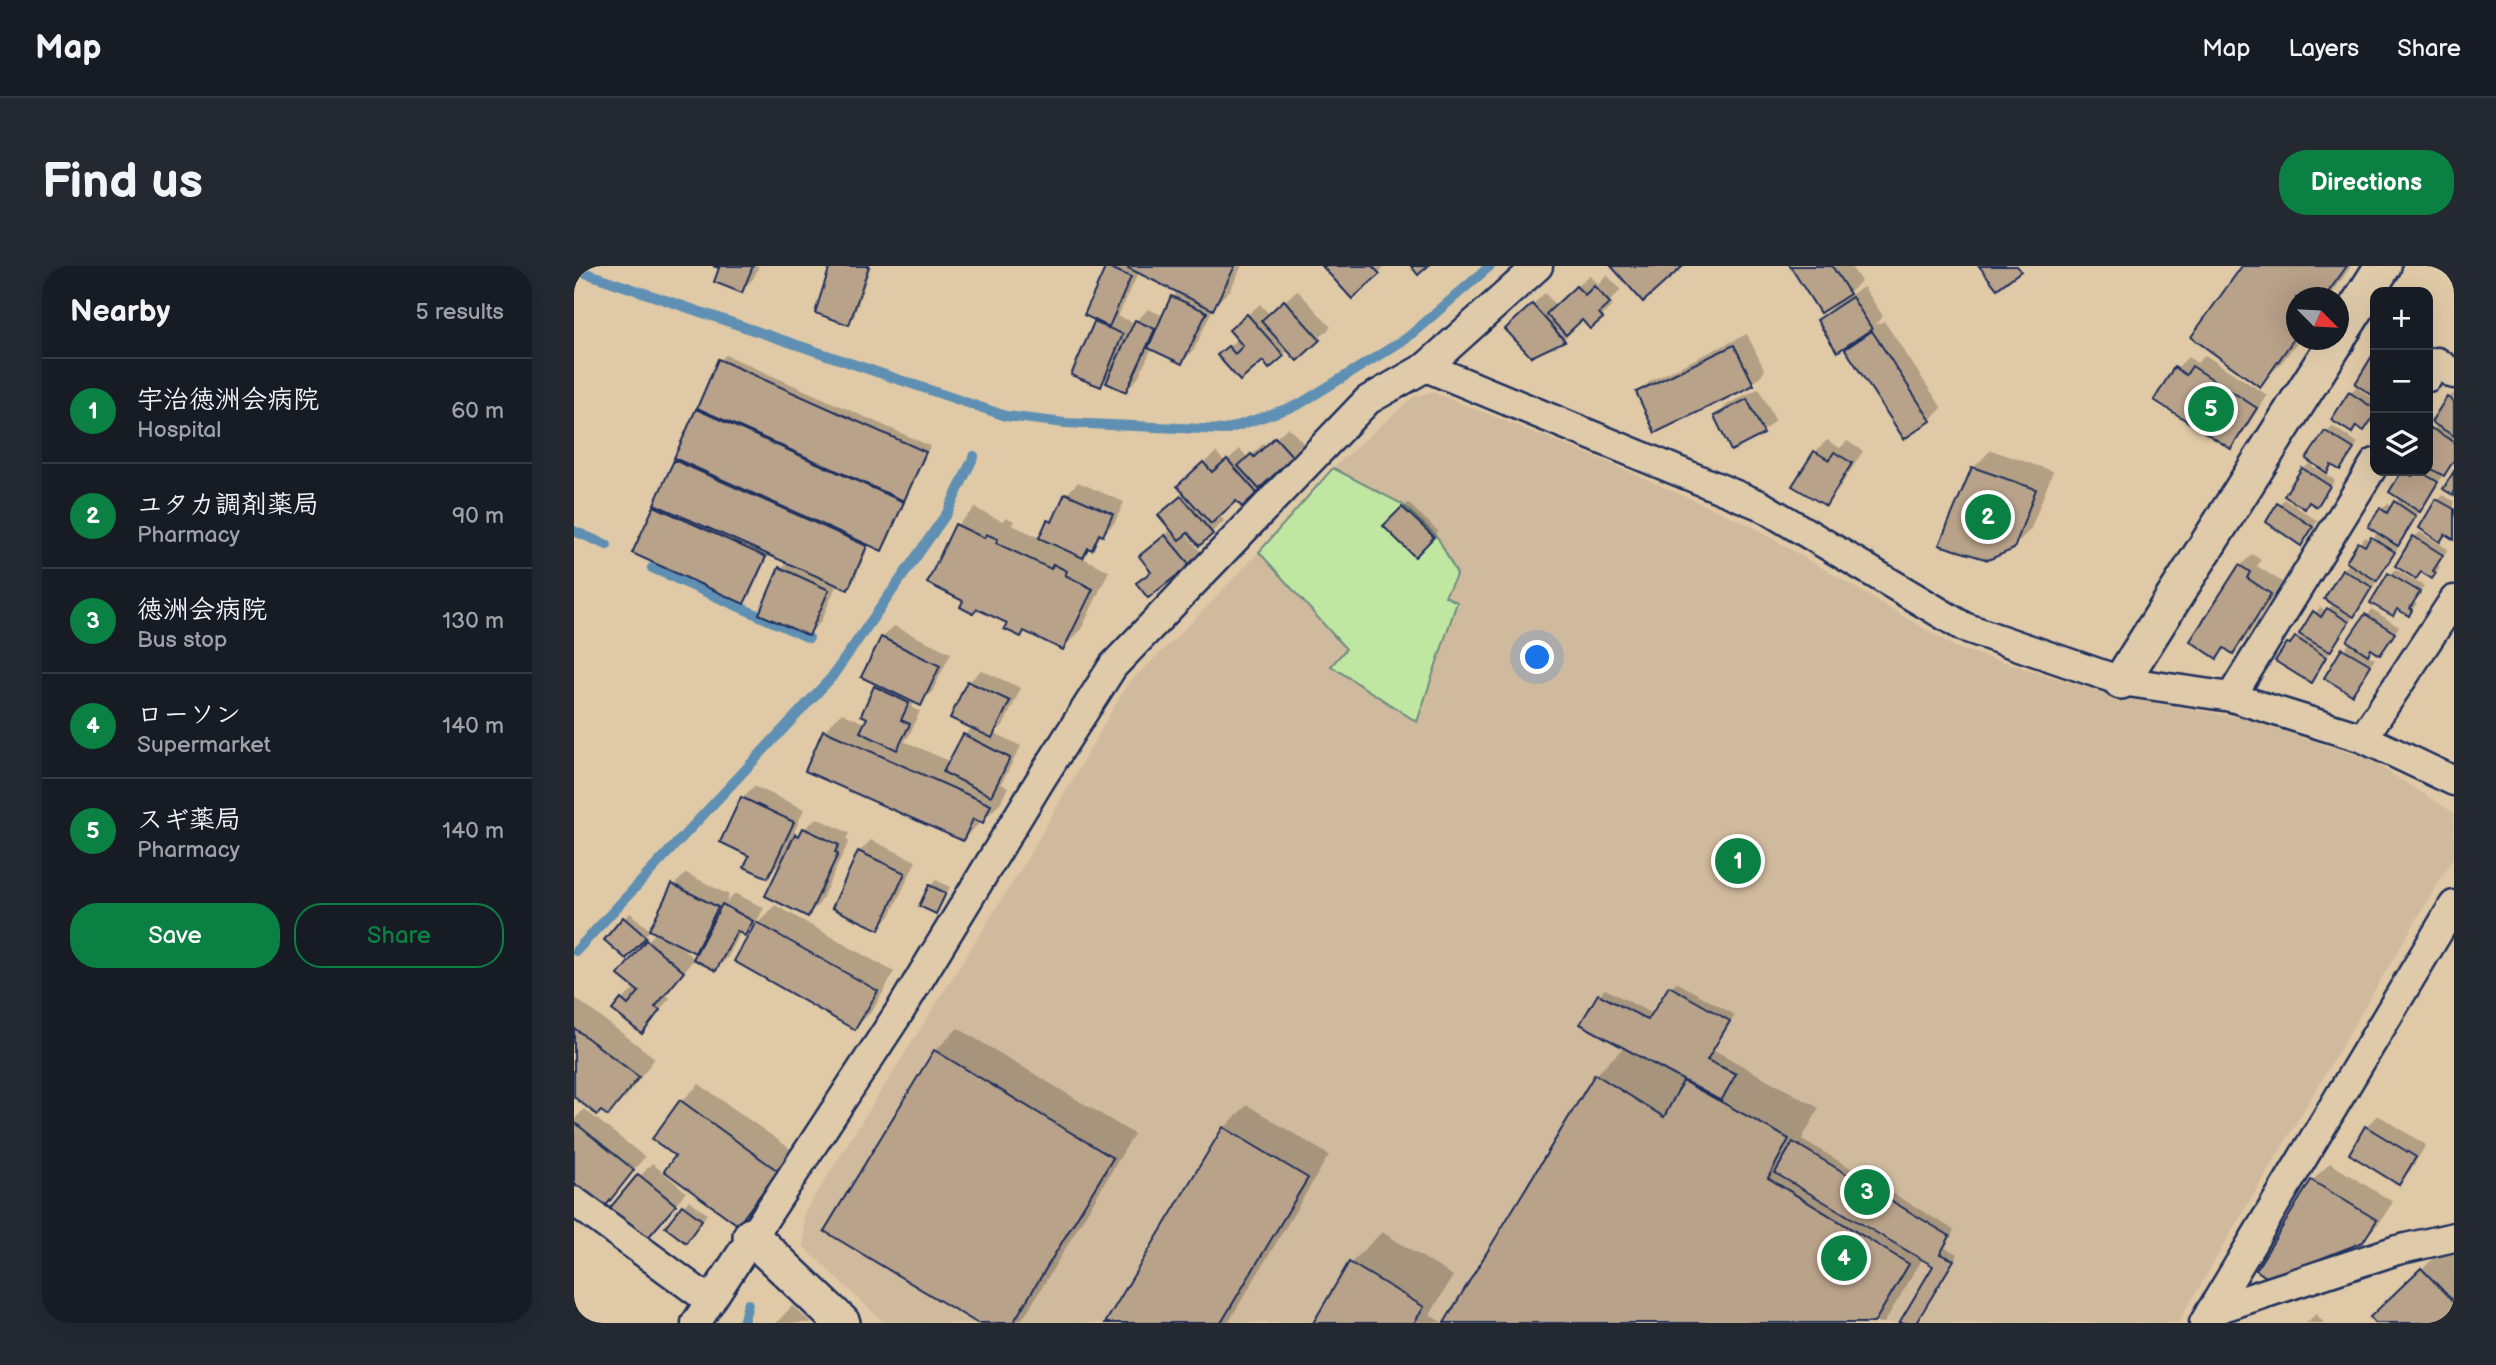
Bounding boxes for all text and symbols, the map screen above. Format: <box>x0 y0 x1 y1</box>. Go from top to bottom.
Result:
text: Map <box>35 28 101 68</box>
text: Map <box>2202 34 2250 63</box>
text: Layers <box>2288 34 2359 63</box>
text: Share <box>2397 34 2461 63</box>
button: Directions <box>2279 150 2454 215</box>
text: Find us <box>42 153 203 212</box>
north arrow <box>2286 287 2349 350</box>
map controls <box>2370 287 2433 476</box>
button: + <box>2370 287 2433 350</box>
text: Nearby <box>70 294 170 330</box>
text: 5 results <box>416 298 504 326</box>
button: − <box>2370 350 2433 413</box>
pin: 5 <box>2188 383 2234 435</box>
text: 宇治徳洲会病院 <box>137 385 319 416</box>
text: 1 <box>88 397 98 425</box>
text: 60 m <box>451 397 504 425</box>
button: layers <box>2370 413 2433 476</box>
text: Hospital <box>137 416 222 444</box>
text: ユタカ調剤薬局 <box>137 490 319 521</box>
pin: 2 <box>1965 491 2011 543</box>
text: 2 <box>86 502 100 530</box>
text: 90 m <box>452 502 504 530</box>
text: Pharmacy <box>137 521 240 549</box>
text: 徳洲会病院 <box>137 595 267 626</box>
text: 3 <box>86 607 100 635</box>
text: 130 m <box>442 607 504 635</box>
text: Bus stop <box>137 626 227 654</box>
your location <box>1520 640 1554 674</box>
text: ローソン <box>137 700 241 731</box>
text: 4 <box>86 712 100 740</box>
text: 140 m <box>442 712 504 740</box>
text: Supermarket <box>137 731 271 759</box>
text: スギ薬局 <box>137 805 241 836</box>
text: 5 <box>86 817 100 845</box>
text: 140 m <box>442 817 504 845</box>
pin: 1 <box>1715 835 1761 887</box>
text: Pharmacy <box>137 836 240 864</box>
button: Save <box>70 903 280 968</box>
button: Share <box>294 903 504 968</box>
pin: 3 <box>1844 1166 1890 1218</box>
pin: 4 <box>1821 1232 1867 1284</box>

